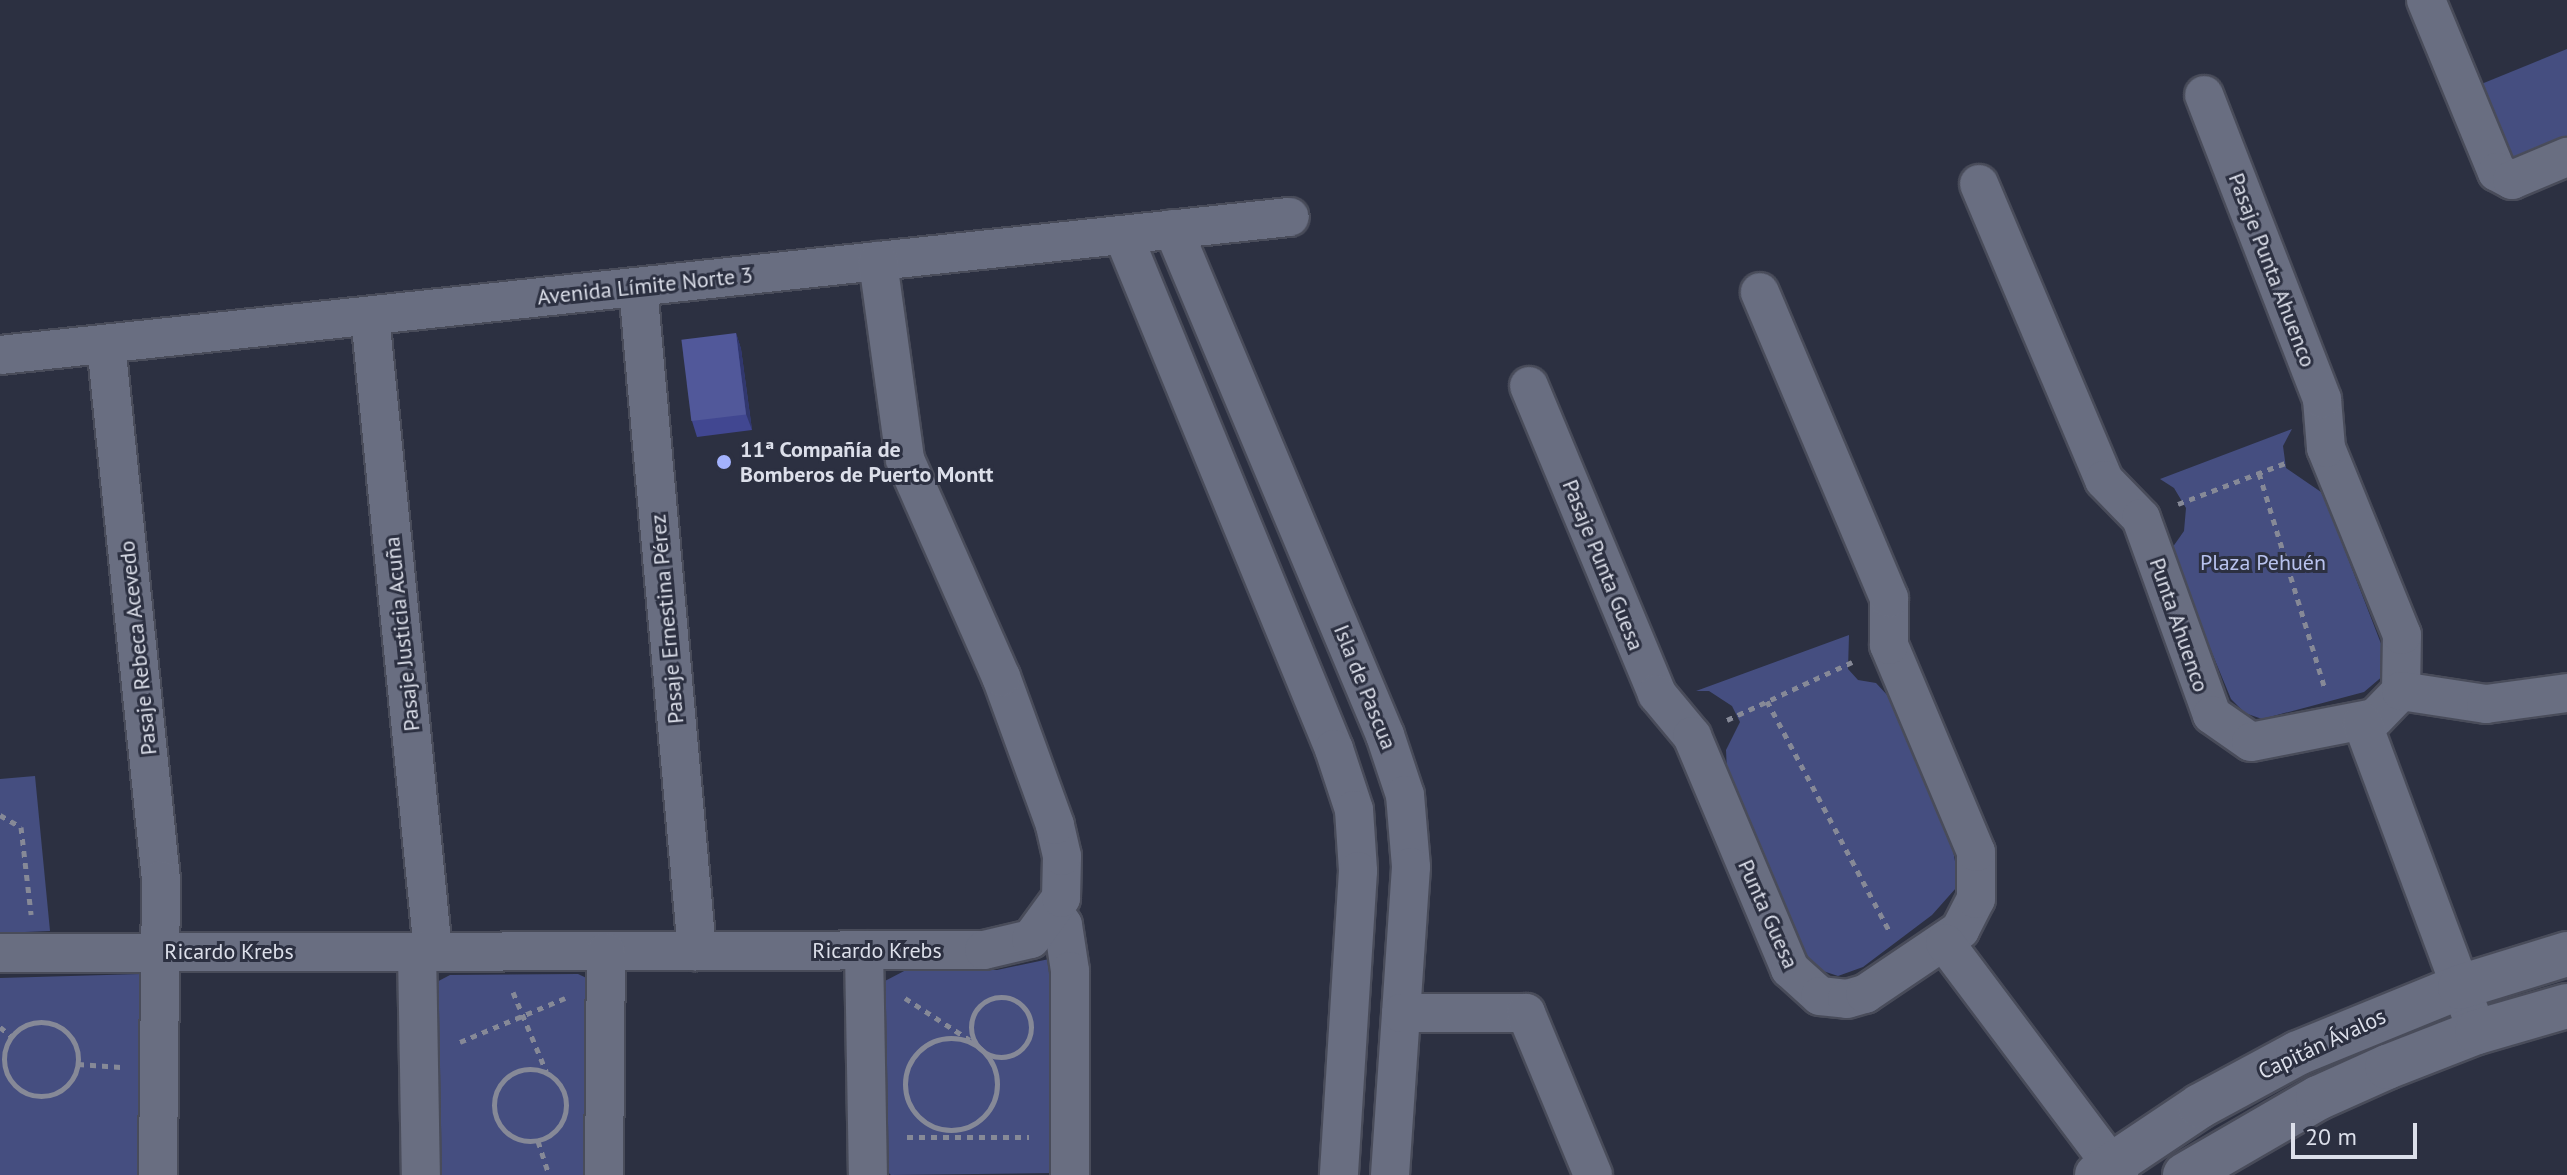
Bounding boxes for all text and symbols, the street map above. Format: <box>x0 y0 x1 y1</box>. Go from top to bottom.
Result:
street label: Pasaje Punta Ahuenco <box>2223 169 2321 371</box>
street label: Avenida Límite Norte 3 <box>536 262 754 310</box>
place label: 11ª Compañía de Bomberos de Puerto Montt <box>740 436 993 488</box>
marker: 11ª Compañía de Bomberos de Puerto Montt <box>715 453 733 471</box>
street label: Pasaje Punta Guesa <box>1557 476 1649 654</box>
street label: Pasaje Ernestina Pérez <box>645 513 689 725</box>
street label: Pasaje Justicia Acuña <box>379 535 425 733</box>
street label: Pasaje Rebeca Acevedo <box>114 539 162 757</box>
park label: Plaza Pehuén <box>2200 550 2326 576</box>
street label: Punta Ahuenco <box>2144 554 2214 696</box>
street label: Isla de Pascua <box>1328 621 1402 753</box>
street label: Punta Guesa <box>1732 855 1804 973</box>
street label: Ricardo Krebs <box>812 938 942 964</box>
street label: Ricardo Krebs <box>164 939 294 965</box>
street label: Capitán Ávalos <box>2254 1003 2390 1085</box>
scale bar <box>2295 1107 2421 1157</box>
text: 20 m <box>2305 1121 2357 1152</box>

